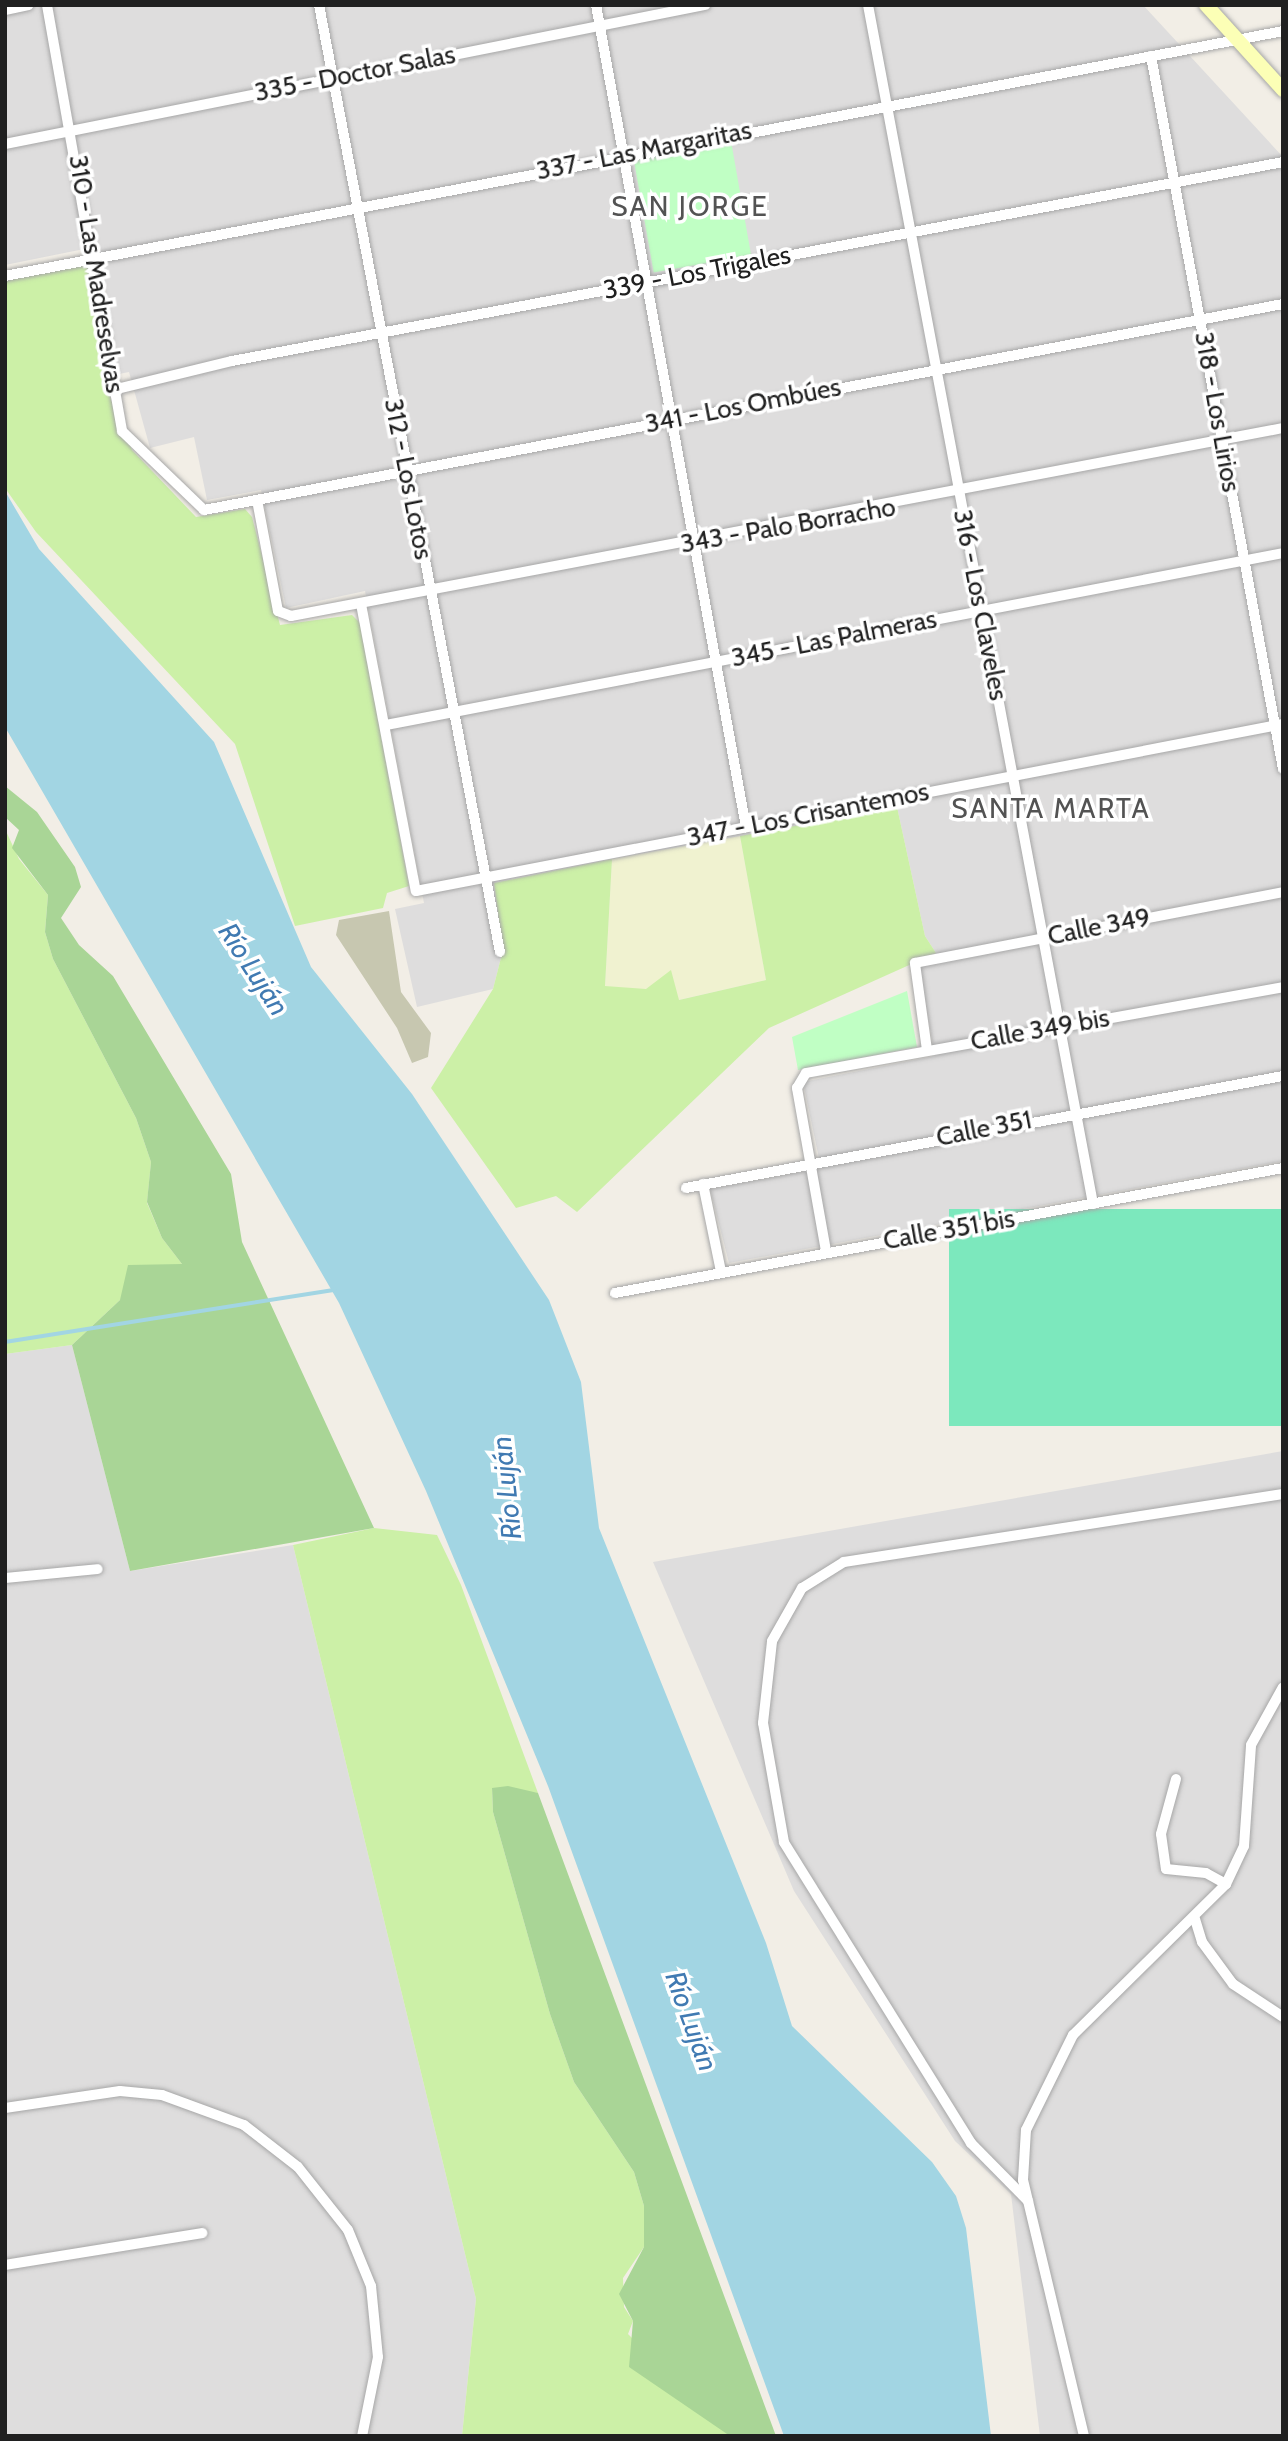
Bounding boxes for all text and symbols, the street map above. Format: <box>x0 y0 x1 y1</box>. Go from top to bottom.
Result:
street label: 335 - Doctor Salas <box>252 39 458 109</box>
street label: 337 - Las Margaritas <box>534 115 754 187</box>
street label: 310 - Las Madreselvas <box>62 153 130 395</box>
district label: SAN JORGE <box>612 189 768 223</box>
street label: 339 - Los Trigales <box>601 240 793 306</box>
street label: 318 - Los Lirios <box>1188 330 1246 494</box>
street label: 341 - Los Ombúes <box>642 372 844 440</box>
street label: 312 - Los Lotos <box>377 396 439 562</box>
street label: 343 - Palo Borracho <box>678 492 898 560</box>
street label: 316 - Los Claveles <box>946 507 1014 703</box>
street label: 345 - Las Palmeras <box>729 604 939 674</box>
street label: 347 - Los Crisantemos <box>685 776 931 854</box>
district label: SANTA MARTA <box>953 791 1149 825</box>
street label: Calle 349 <box>1045 902 1153 952</box>
water label: Río Luján <box>212 916 296 1022</box>
street label: Calle 349 bis <box>968 1002 1112 1058</box>
street label: Calle 351 <box>934 1104 1034 1154</box>
street label: Calle 351 bis <box>881 1203 1017 1257</box>
water label: Río Luján <box>484 1435 528 1541</box>
water label: Río Luján <box>658 1966 726 2076</box>

